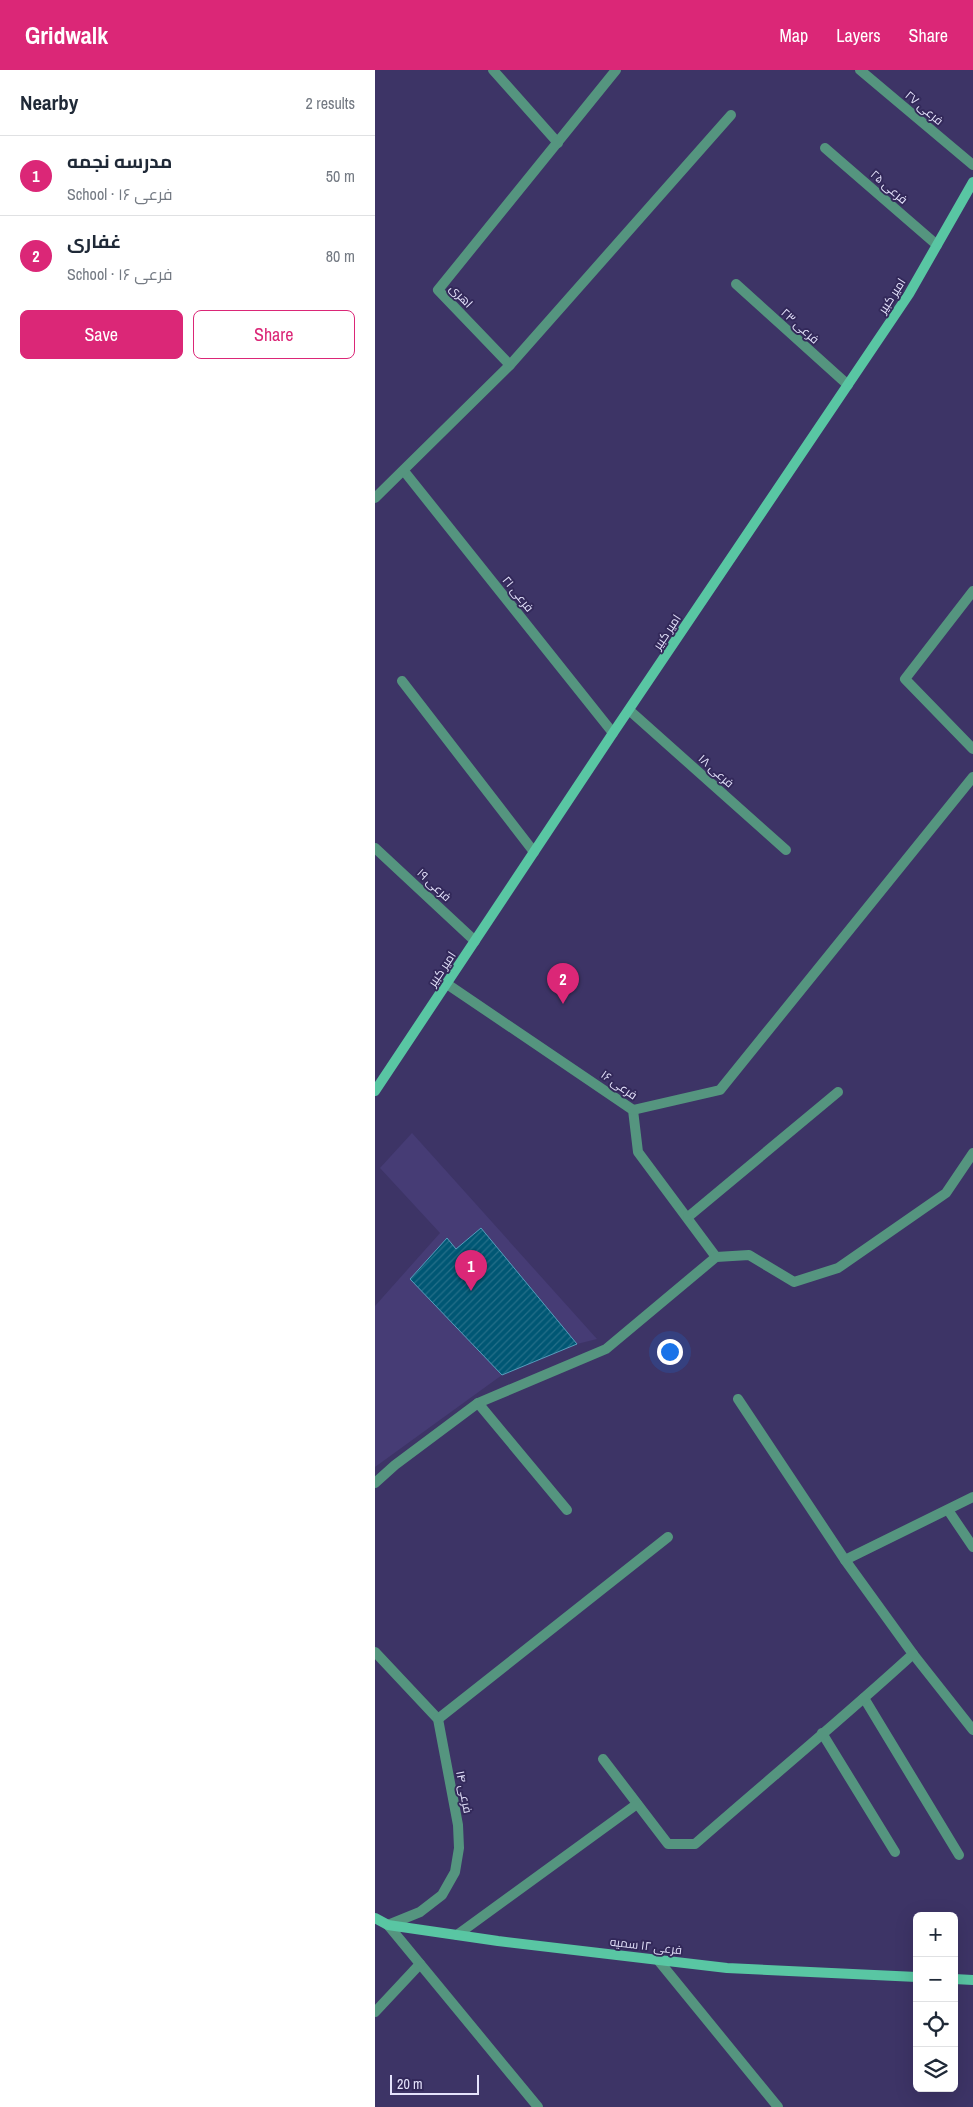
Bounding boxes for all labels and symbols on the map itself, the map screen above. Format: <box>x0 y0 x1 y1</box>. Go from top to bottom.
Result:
street label: فرعی ۲۷ <box>902 87 946 129</box>
street label: فرعی ۲۵ <box>867 166 911 208</box>
street label: امیر کبیر <box>874 275 909 318</box>
street label: اهری <box>446 281 476 311</box>
street label: فرعی ۲۳ <box>778 305 822 347</box>
street label: فرعی ۲۱ <box>499 573 537 615</box>
street label: امیر کبیر <box>649 611 685 653</box>
street label: فرعی ۱۸ <box>695 751 737 791</box>
street label: فرعی ۱۹ <box>413 865 455 905</box>
street label: امیر کبیر <box>424 948 460 990</box>
pin: 2 <box>547 963 579 1004</box>
street label: فرعی ۱۶ <box>598 1067 640 1103</box>
pin: 1 <box>455 1250 487 1291</box>
your location <box>657 1339 683 1365</box>
street label: فرعی ۱۴ <box>452 1769 476 1815</box>
street label: فرعی ۱۲ سمیه <box>609 1934 683 1958</box>
scale bar <box>390 2072 479 2095</box>

